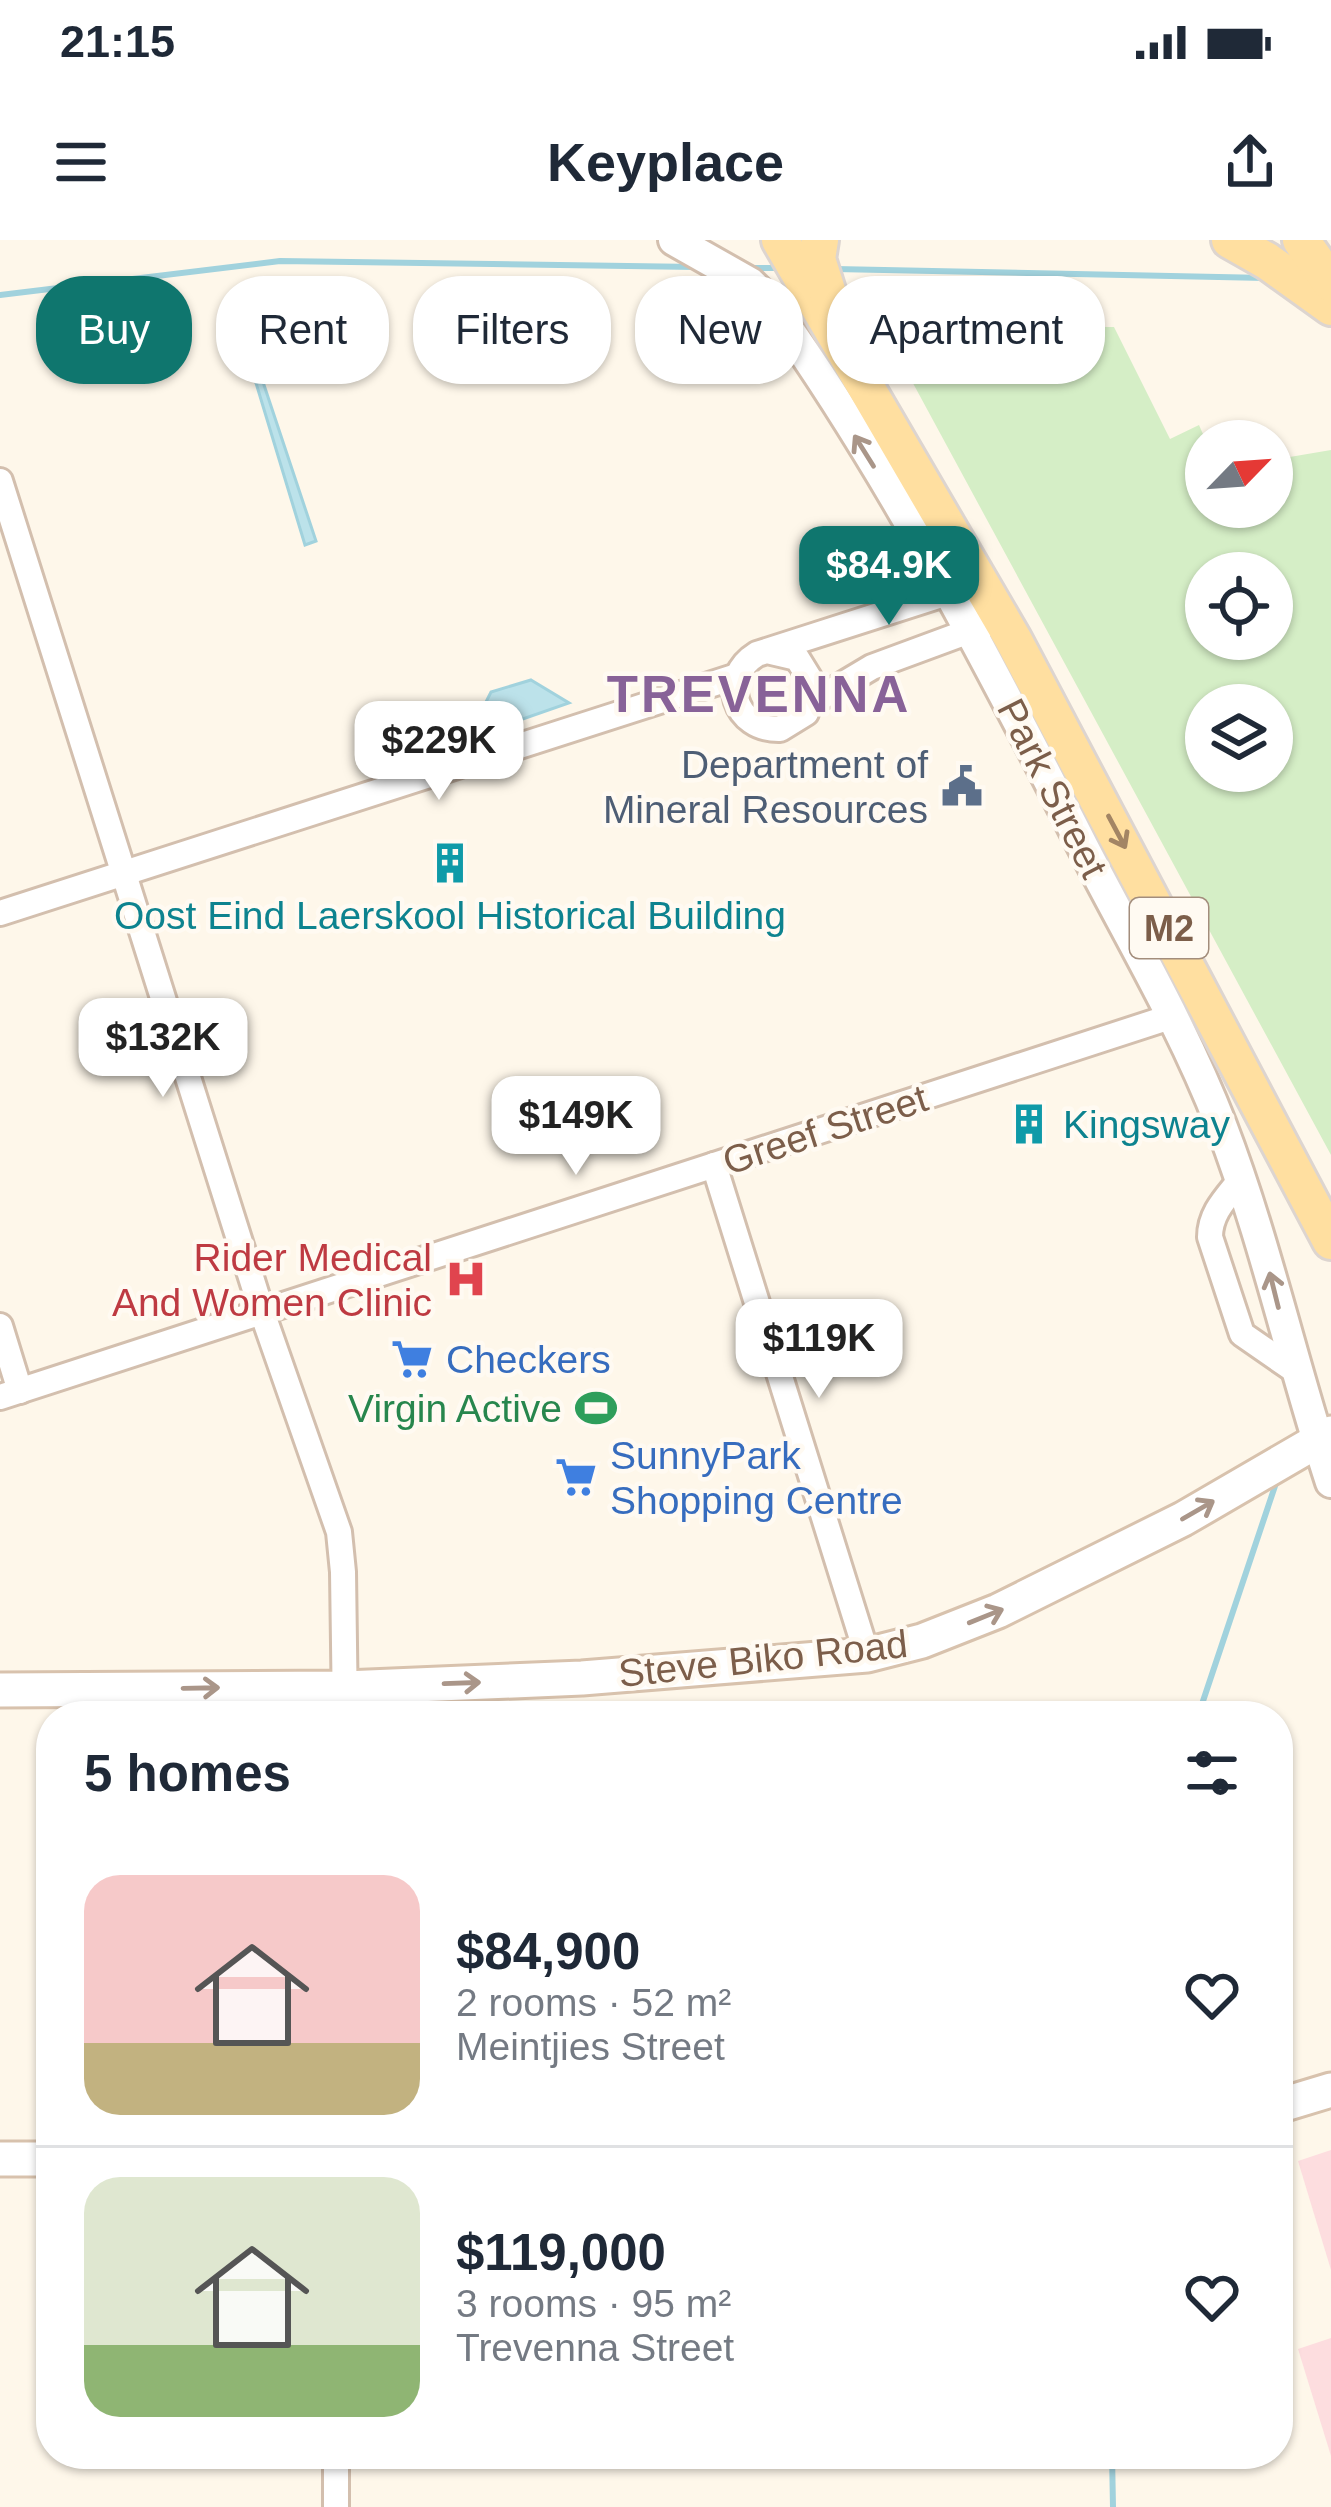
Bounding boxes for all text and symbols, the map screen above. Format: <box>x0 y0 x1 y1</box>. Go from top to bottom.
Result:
text: 21:15 <box>60 16 175 67</box>
icon: menu <box>48 129 114 195</box>
icon: share <box>1217 129 1283 195</box>
text: Keyplace <box>547 132 784 192</box>
chip: Buy <box>36 276 192 384</box>
chip: Rent <box>216 276 389 384</box>
chip: Filters <box>413 276 611 384</box>
chip: New <box>635 276 803 384</box>
chip: Apartment <box>827 276 1105 384</box>
north arrow <box>1185 420 1293 528</box>
map controls <box>1185 420 1293 792</box>
one-way arrow <box>852 435 876 469</box>
pin: $84.9K <box>791 526 987 628</box>
text: $84.9K <box>826 543 952 586</box>
button: locate <box>1185 552 1293 660</box>
district label: TREVENNA <box>607 666 911 723</box>
button: layers <box>1185 684 1293 792</box>
street label: Park Street <box>989 692 1116 885</box>
pin: $229K <box>355 701 523 803</box>
text: $229K <box>382 718 496 761</box>
place label: Department of Mineral Resources <box>603 743 928 831</box>
public building icon: Department of Mineral Resources <box>939 763 985 809</box>
one-way arrow <box>1106 814 1129 849</box>
building icon: Oost Eind Laerskool Historical Building <box>427 840 473 886</box>
place label: Oost Eind Laerskool Historical Building <box>114 894 786 937</box>
road number: M2 <box>1130 898 1208 958</box>
pin: $132K <box>79 998 247 1100</box>
text: $132K <box>106 1015 220 1058</box>
pin: $149K <box>492 1076 660 1178</box>
street label: Greef Street <box>717 1076 933 1183</box>
text: $149K <box>519 1093 633 1136</box>
building icon: Kingsway <box>1006 1101 1052 1147</box>
place label: Kingsway <box>1063 1103 1230 1146</box>
place label: Rider Medical And Women Clinic <box>112 1236 432 1324</box>
hospital icon: Rider Medical And Women Clinic <box>443 1256 489 1302</box>
one-way arrow <box>1261 1271 1283 1309</box>
pin: $119K <box>735 1299 903 1401</box>
text: $119K <box>763 1316 875 1359</box>
supermarket icon: Checkers <box>389 1336 435 1382</box>
place label: Checkers <box>446 1338 611 1381</box>
sports icon: Virgin Active <box>573 1385 619 1431</box>
place label: Virgin Active <box>348 1387 562 1430</box>
place label: SunnyPark Shopping Centre <box>610 1434 903 1522</box>
supermarket icon: SunnyPark Shopping Centre <box>553 1454 599 1500</box>
one-way arrow <box>1180 1498 1215 1522</box>
one-way arrow <box>966 1604 1003 1625</box>
street label: Steve Biko Road <box>616 1622 910 1695</box>
one-way arrow <box>442 1671 481 1694</box>
one-way arrow <box>181 1677 220 1700</box>
icon: filters <box>1179 1740 1245 1806</box>
text: 5 homes <box>84 1745 291 1802</box>
icon: home <box>180 1923 324 2067</box>
text: $84,900 <box>456 1923 640 1980</box>
icon: heart <box>1179 1962 1245 2028</box>
text: 2 rooms · 52 m² <box>456 1981 731 2024</box>
text: Meintjies Street <box>456 2025 725 2068</box>
text: $119,000 <box>456 2224 666 2281</box>
icon: home <box>180 2225 324 2369</box>
icon: heart <box>1179 2264 1245 2330</box>
text: 3 rooms · 95 m² <box>456 2282 731 2325</box>
text: Trevenna Street <box>456 2326 734 2369</box>

